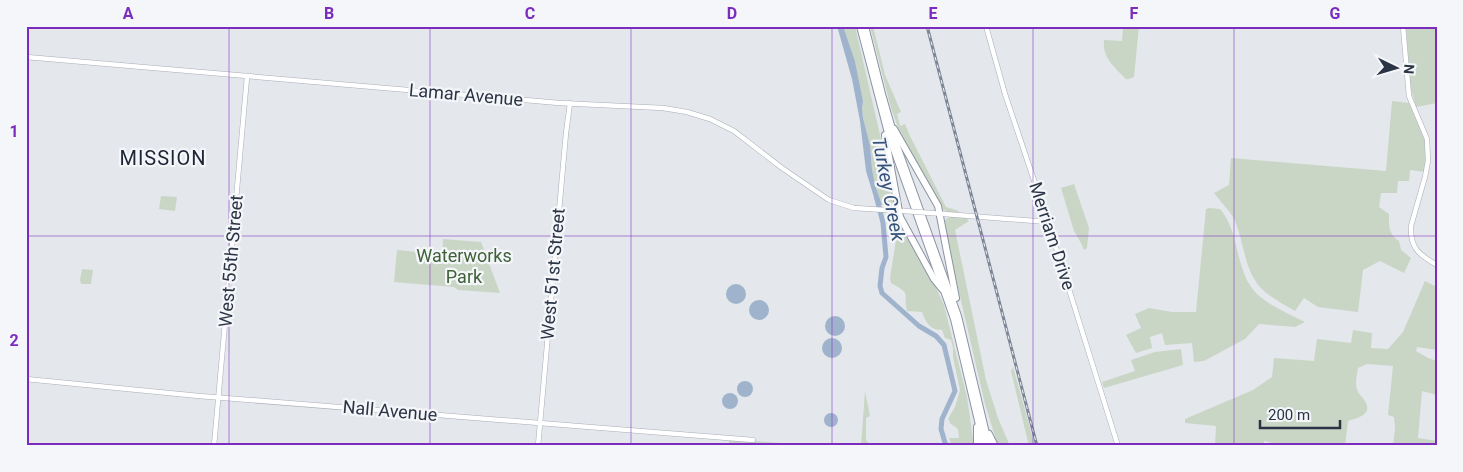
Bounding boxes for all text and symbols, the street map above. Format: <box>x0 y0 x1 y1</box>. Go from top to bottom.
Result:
text: A <box>123 4 134 23</box>
text: B <box>324 4 334 23</box>
text: C <box>525 4 535 23</box>
text: D <box>727 4 737 23</box>
text: E <box>929 4 938 23</box>
text: F <box>1130 4 1139 23</box>
text: G <box>1330 4 1341 23</box>
north arrow <box>1370 42 1420 92</box>
text: N <box>1401 64 1417 75</box>
street label: Lamar Avenue <box>408 79 524 110</box>
text: 1 <box>9 122 19 141</box>
water label: Turkey Creek <box>867 135 910 244</box>
district label: MISSION <box>119 146 207 170</box>
street label: Merriam Drive <box>1025 179 1080 293</box>
street label: West 55th Street <box>214 194 247 328</box>
street label: West 51st Street <box>536 207 569 341</box>
park label: Waterworks Park <box>416 245 512 287</box>
text: 2 <box>9 331 19 350</box>
street label: Nall Avenue <box>342 396 438 425</box>
scale bar <box>1260 397 1340 429</box>
text: 200 m <box>1268 406 1310 424</box>

